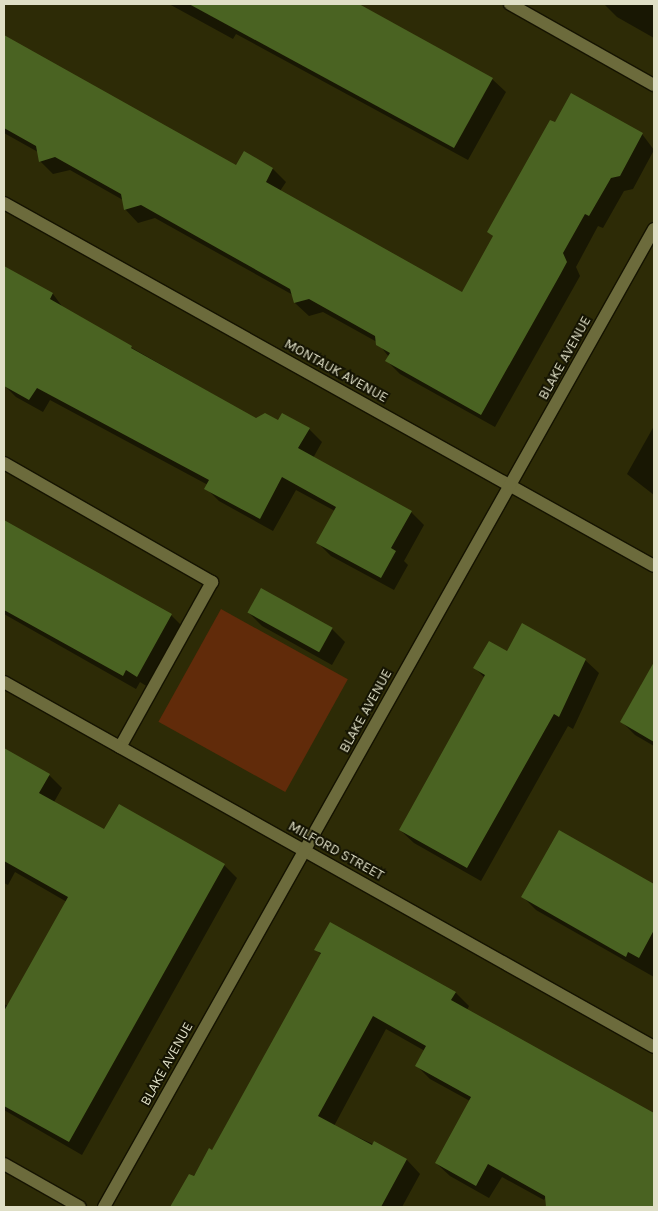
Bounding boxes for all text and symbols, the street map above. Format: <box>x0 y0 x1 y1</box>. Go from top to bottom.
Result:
street label: BLAKE AVENUE <box>535 313 595 403</box>
street label: MONTAUK AVENUE <box>281 336 391 406</box>
street label: BLAKE AVENUE <box>336 666 396 756</box>
street label: MILFORD STREET <box>285 818 387 884</box>
street label: BLAKE AVENUE <box>137 1019 197 1109</box>

